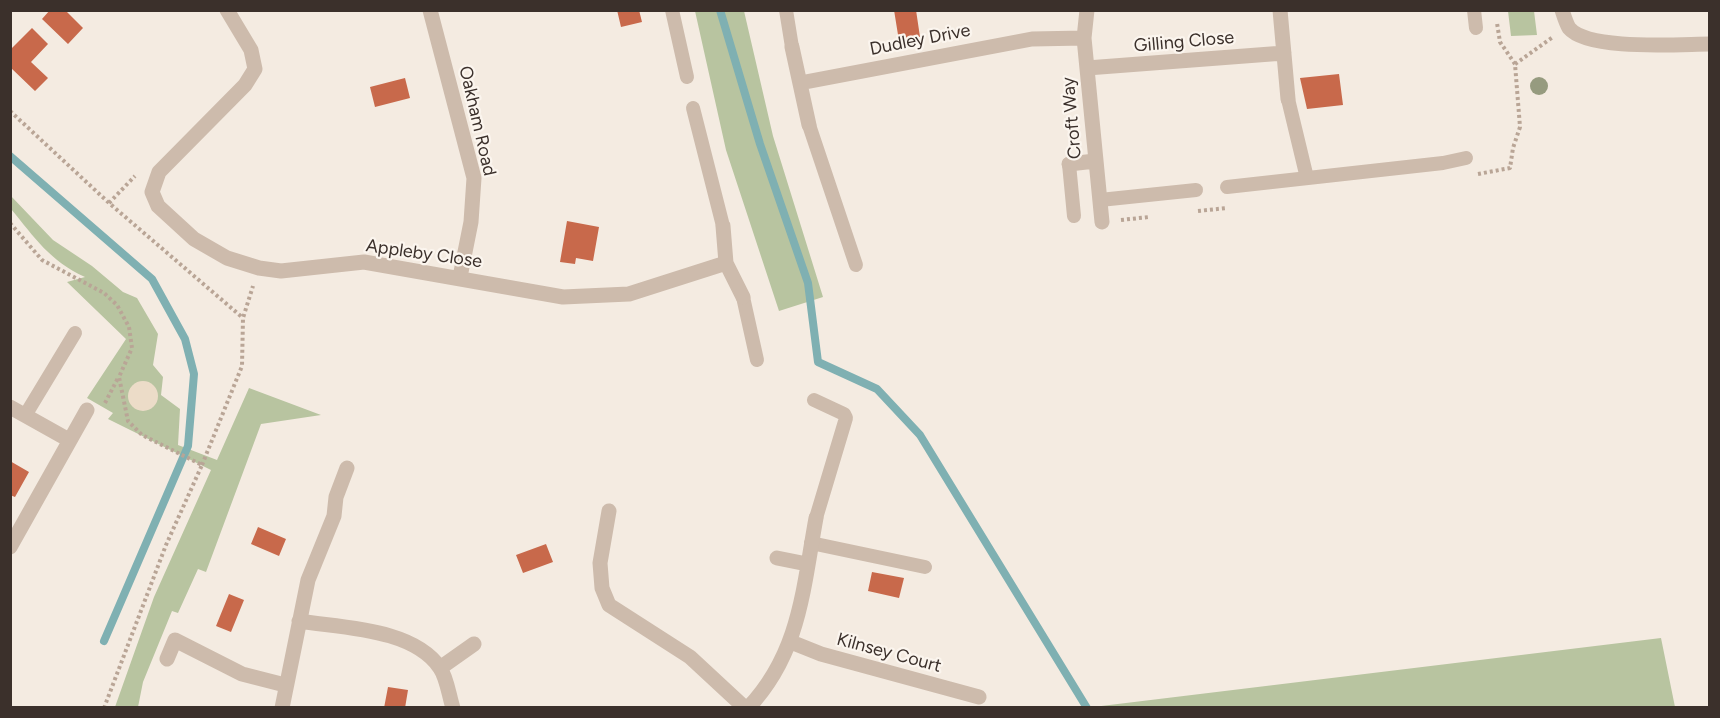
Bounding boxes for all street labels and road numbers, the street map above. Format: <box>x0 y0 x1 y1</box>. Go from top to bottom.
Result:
street label: Dudley Drive <box>868 20 972 60</box>
street label: Gilling Close <box>1133 27 1235 57</box>
street label: Oakham Road <box>454 64 500 178</box>
street label: Croft Way <box>1058 76 1086 160</box>
street label: Appleby Close <box>365 235 483 273</box>
street label: Kilnsey Court <box>834 629 944 677</box>

